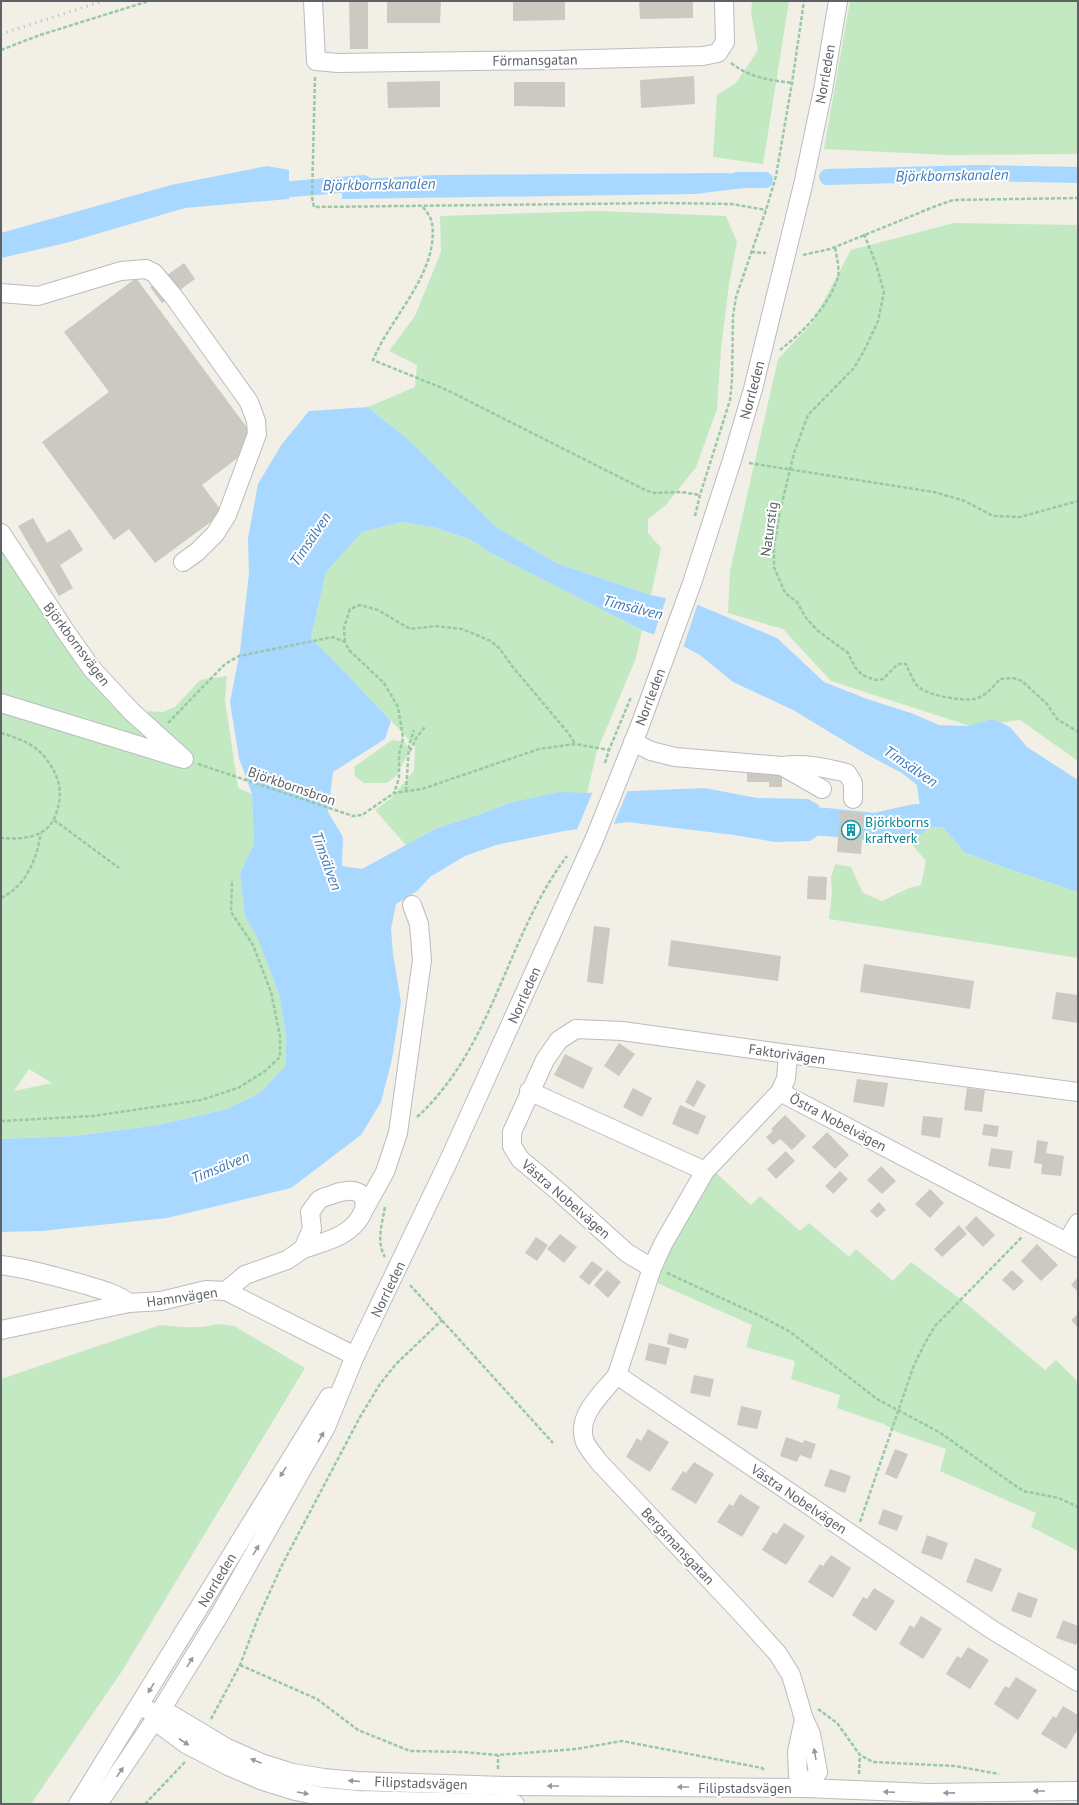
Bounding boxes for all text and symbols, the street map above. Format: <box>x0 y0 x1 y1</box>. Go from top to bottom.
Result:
street label: Norrleden <box>811 43 839 105</box>
street label: Förmansgatan <box>492 50 578 70</box>
water label: Björkbornskanalen <box>895 165 1009 185</box>
water label: Björkbornskanalen <box>322 174 436 194</box>
street label: Norrleden <box>736 359 768 421</box>
street label: Naturstig <box>756 500 782 558</box>
water label: Timsälven <box>285 508 335 570</box>
water label: Timsälven <box>601 590 665 624</box>
street label: Björkbornsvägen <box>40 599 114 689</box>
street label: Norrleden <box>631 666 669 728</box>
water label: Timsälven <box>880 741 942 791</box>
street label: Björkbornsbron <box>246 763 338 809</box>
place label: Björkborns kraftverk <box>865 813 929 847</box>
building icon: Björkborns kraftverk <box>840 819 862 841</box>
water label: Timsälven <box>308 829 346 893</box>
street label: Norrleden <box>504 964 544 1026</box>
street label: Faktorivägen <box>747 1040 827 1068</box>
street label: Östra Nobelvägen <box>786 1089 890 1155</box>
water label: Timsälven <box>188 1147 252 1187</box>
street label: Västra Nobelvägen <box>517 1155 614 1243</box>
street label: Norrleden <box>367 1258 409 1320</box>
street label: Hamnvägen <box>145 1283 219 1311</box>
one-way arrow <box>317 1431 324 1443</box>
street label: Västra Nobelvägen <box>747 1460 850 1538</box>
one-way arrow <box>279 1466 286 1478</box>
street label: Bergsmansgatan <box>638 1504 718 1588</box>
one-way arrow <box>253 1544 260 1556</box>
street label: Norrleden <box>194 1550 240 1610</box>
one-way arrow <box>187 1656 194 1668</box>
one-way arrow <box>147 1682 154 1694</box>
one-way arrow <box>179 1738 190 1746</box>
one-way arrow <box>812 1748 818 1760</box>
one-way arrow <box>250 1757 262 1763</box>
one-way arrow <box>116 1767 124 1777</box>
street label: Filipstadsvägen <box>374 1772 468 1794</box>
one-way arrow <box>347 1778 360 1785</box>
street label: Filipstadsvägen <box>698 1779 792 1797</box>
one-way arrow <box>546 1783 559 1789</box>
one-way arrow <box>676 1784 689 1790</box>
one-way arrow <box>883 1788 895 1795</box>
one-way arrow <box>1032 1788 1045 1794</box>
one-way arrow <box>297 1790 310 1796</box>
one-way arrow <box>942 1790 955 1796</box>

